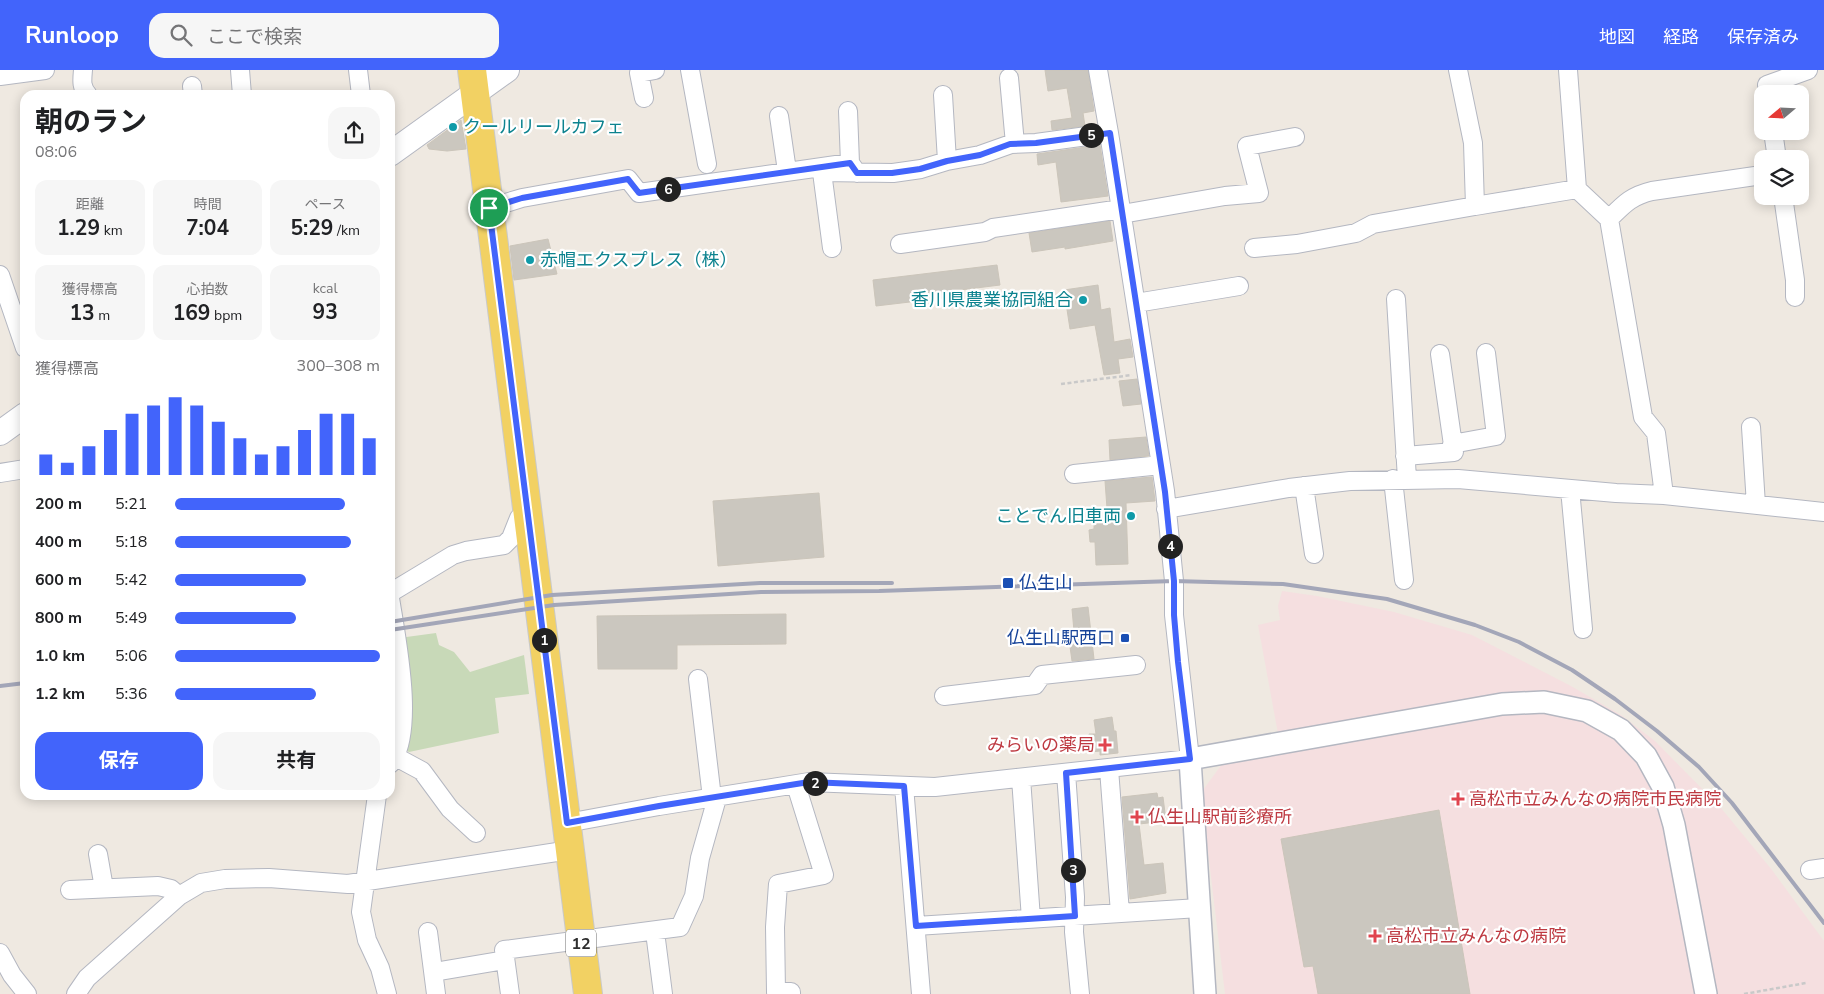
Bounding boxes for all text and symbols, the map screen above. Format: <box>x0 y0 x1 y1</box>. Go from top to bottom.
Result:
search box <box>149 13 499 58</box>
text: Runloop <box>25 19 119 51</box>
icon: search <box>167 21 195 49</box>
text: ここで検索 <box>207 24 302 50</box>
text: 地図 <box>1599 25 1635 49</box>
text: 経路 <box>1663 25 1699 49</box>
text: 保存済み <box>1727 25 1799 49</box>
north arrow <box>1754 85 1809 140</box>
map controls <box>1754 85 1809 205</box>
text: 朝のラン <box>35 103 147 141</box>
button: share <box>328 107 380 159</box>
place label: クールリールカフェ <box>463 115 624 139</box>
marker: クールリールカフェ <box>447 121 459 133</box>
pin: 5 <box>1078 122 1104 148</box>
text: 5 <box>1087 126 1096 145</box>
text: 08:06 <box>35 141 77 163</box>
button: layers <box>1754 150 1809 205</box>
pin: 6 <box>656 176 680 202</box>
text: 6 <box>664 180 673 199</box>
pin <box>468 187 510 229</box>
icon: arrive <box>475 194 503 222</box>
text: 距離 <box>76 195 104 214</box>
text: 時間 <box>193 195 221 214</box>
text: ペース <box>305 195 346 214</box>
text: 1.29 <box>57 214 100 242</box>
text: 7:04 <box>186 214 229 242</box>
text: 5:29 <box>290 214 333 242</box>
text: km <box>100 221 123 240</box>
text: /km <box>333 221 360 240</box>
place label: 赤帽エクスプレス（株） <box>540 248 737 272</box>
marker: 赤帽エクスプレス（株） <box>524 254 536 266</box>
text: kcal <box>313 279 338 298</box>
text: 獲得標高 <box>62 280 118 299</box>
text: 心拍数 <box>186 280 228 299</box>
place label: 香川県農業協同組合 <box>911 288 1073 312</box>
marker: 香川県農業協同組合 <box>1077 294 1089 306</box>
text: 93 <box>313 298 338 326</box>
text: 13 <box>69 299 95 327</box>
text: 169 <box>173 299 210 327</box>
text: m <box>95 306 110 325</box>
text: bpm <box>210 306 242 325</box>
text: 300–308 m <box>297 355 380 377</box>
text: 獲得標高 <box>35 358 99 380</box>
text: 200 m <box>35 493 82 515</box>
text: 5:21 <box>115 493 147 515</box>
place label: ことでん旧車両 <box>996 504 1121 528</box>
marker: ことでん旧車両 <box>1125 510 1137 522</box>
text: 400 m <box>35 531 82 553</box>
text: 5:18 <box>115 531 147 553</box>
pin: 4 <box>1158 534 1182 558</box>
text: 4 <box>1166 537 1175 556</box>
text: 600 m <box>35 569 82 591</box>
text: 5:42 <box>115 569 147 591</box>
place label: 仏生山 <box>1019 571 1073 595</box>
marker: 仏生山 <box>1001 576 1015 590</box>
text: 800 m <box>35 607 82 629</box>
text: 5:49 <box>115 607 147 629</box>
place label: 仏生山駅西口 <box>1007 626 1115 650</box>
pin: 1 <box>532 628 556 652</box>
text: 1 <box>540 631 549 650</box>
marker: 仏生山駅西口 <box>1119 632 1131 644</box>
text: 1.0 km <box>35 645 85 667</box>
text: 5:06 <box>115 645 147 667</box>
text: 1.2 km <box>35 683 85 705</box>
text: 5:36 <box>115 683 147 705</box>
button: 保存 <box>35 732 203 790</box>
button: 共有 <box>213 732 380 790</box>
place label: みらいの薬局 <box>987 733 1095 757</box>
marker: みらいの薬局 <box>1099 739 1111 751</box>
pin: 2 <box>802 770 828 796</box>
text: 2 <box>811 774 820 793</box>
place label: 高松市立みんなの病院市民病院 <box>1469 787 1721 811</box>
marker: 高松市立みんなの病院市民病院 <box>1451 792 1465 806</box>
place label: 仏生山駅前診療所 <box>1148 805 1292 829</box>
marker: 仏生山駅前診療所 <box>1130 810 1144 824</box>
pin: 3 <box>1060 858 1086 882</box>
text: 3 <box>1069 861 1078 880</box>
place label: 高松市立みんなの病院 <box>1386 924 1566 948</box>
marker: 高松市立みんなの病院 <box>1368 929 1382 943</box>
road number: 12 <box>566 930 596 956</box>

